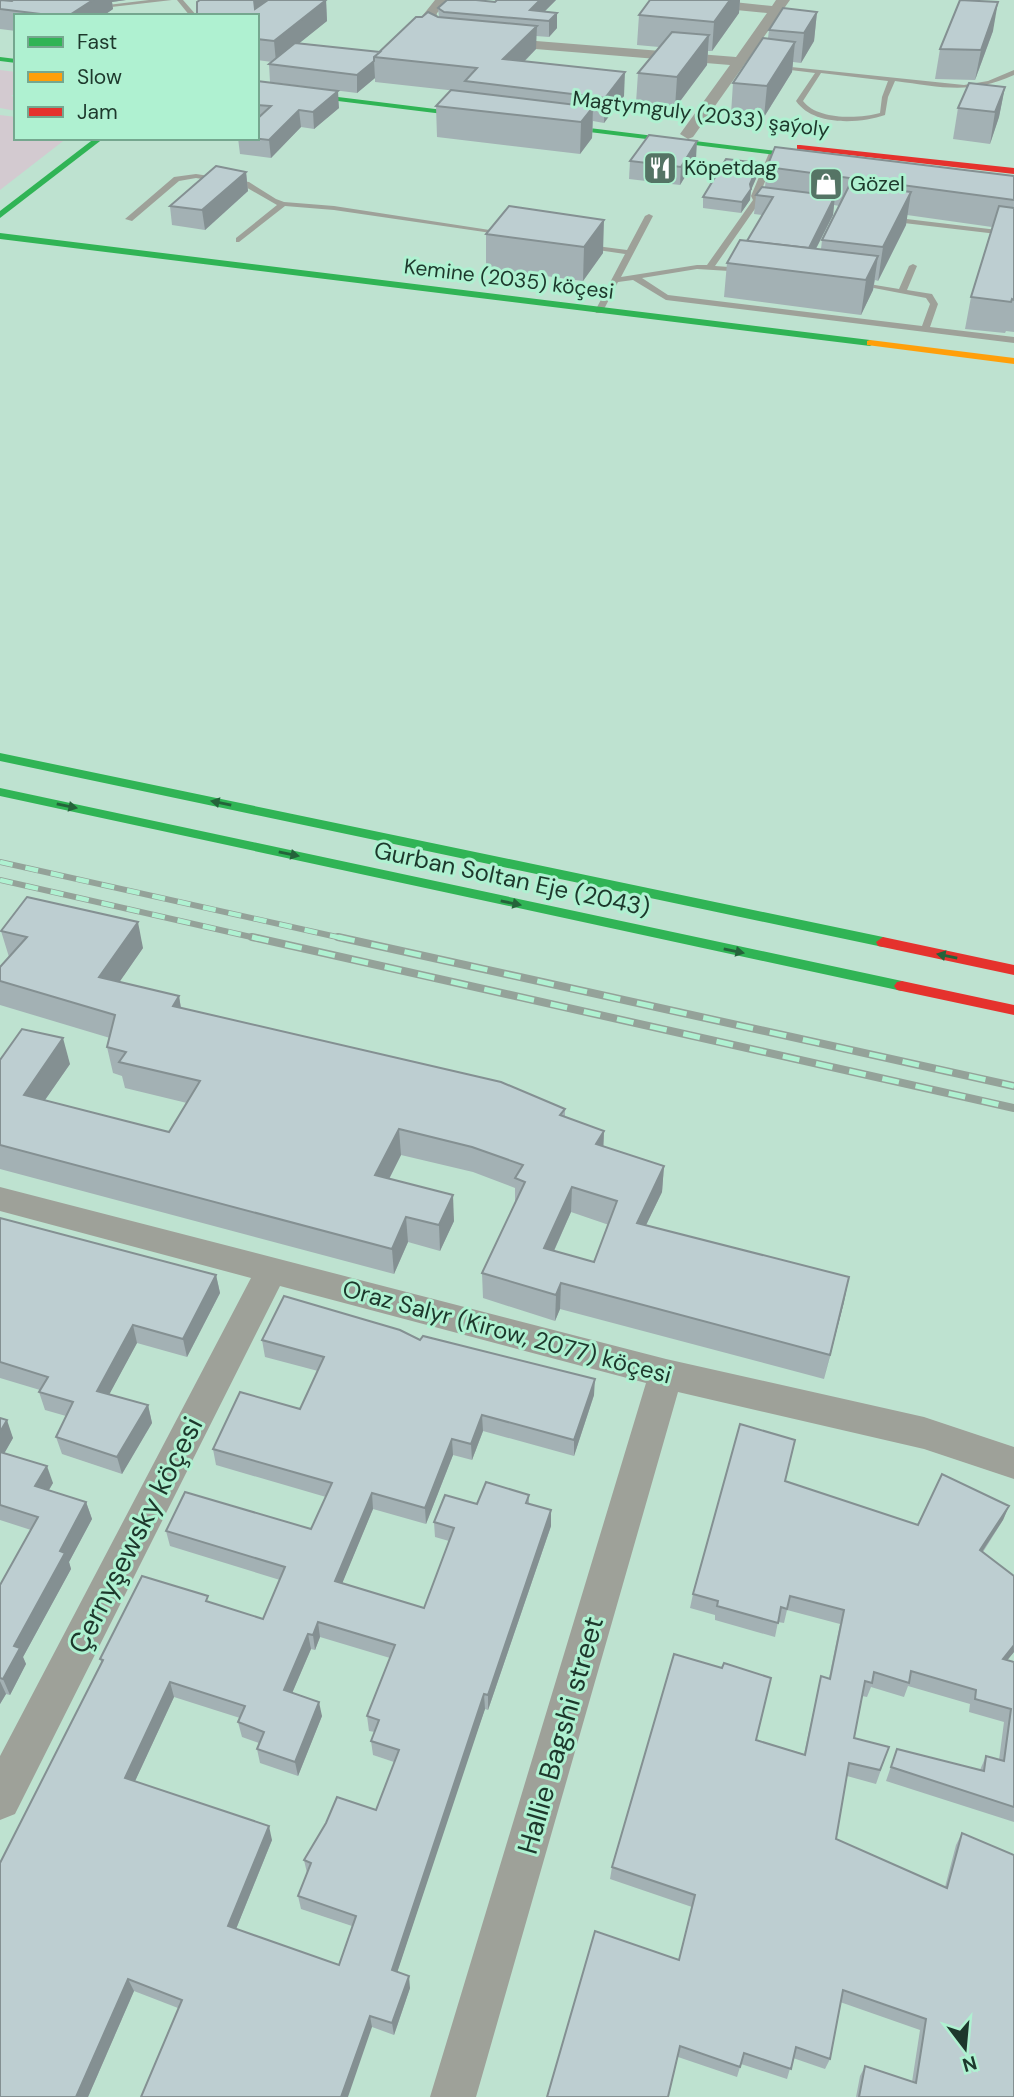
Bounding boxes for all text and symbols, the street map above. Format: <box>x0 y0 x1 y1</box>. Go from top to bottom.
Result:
legend <box>14 14 259 140</box>
text: Fast <box>77 28 117 56</box>
text: Slow <box>77 63 122 91</box>
street label: Magtymguly (2033) şaýoly <box>571 84 831 144</box>
text: Jam <box>77 98 118 126</box>
restaurant icon: Köpetdag <box>641 149 679 187</box>
place label: Köpetdag <box>684 154 777 182</box>
shop icon: Gözel <box>807 165 845 203</box>
place label: Gözel <box>850 170 905 198</box>
street label: Kemine (2035) köçesi <box>402 252 616 306</box>
one-way arrow <box>210 798 232 809</box>
one-way arrow <box>56 801 78 812</box>
street label: Gurban Soltan Eje (2043) <box>371 834 653 923</box>
one-way arrow <box>278 849 300 860</box>
one-way arrow <box>500 897 522 908</box>
one-way arrow <box>723 945 745 956</box>
one-way arrow <box>936 950 958 961</box>
street label: Oraz Salyr (Kirow, 2077) köçesi <box>339 1273 675 1390</box>
street label: Çernyşewsky köçesi <box>60 1411 211 1660</box>
street label: Hallie Bagshi street <box>509 1612 612 1858</box>
north arrow <box>930 2013 1000 2083</box>
text: N <box>959 2050 980 2078</box>

